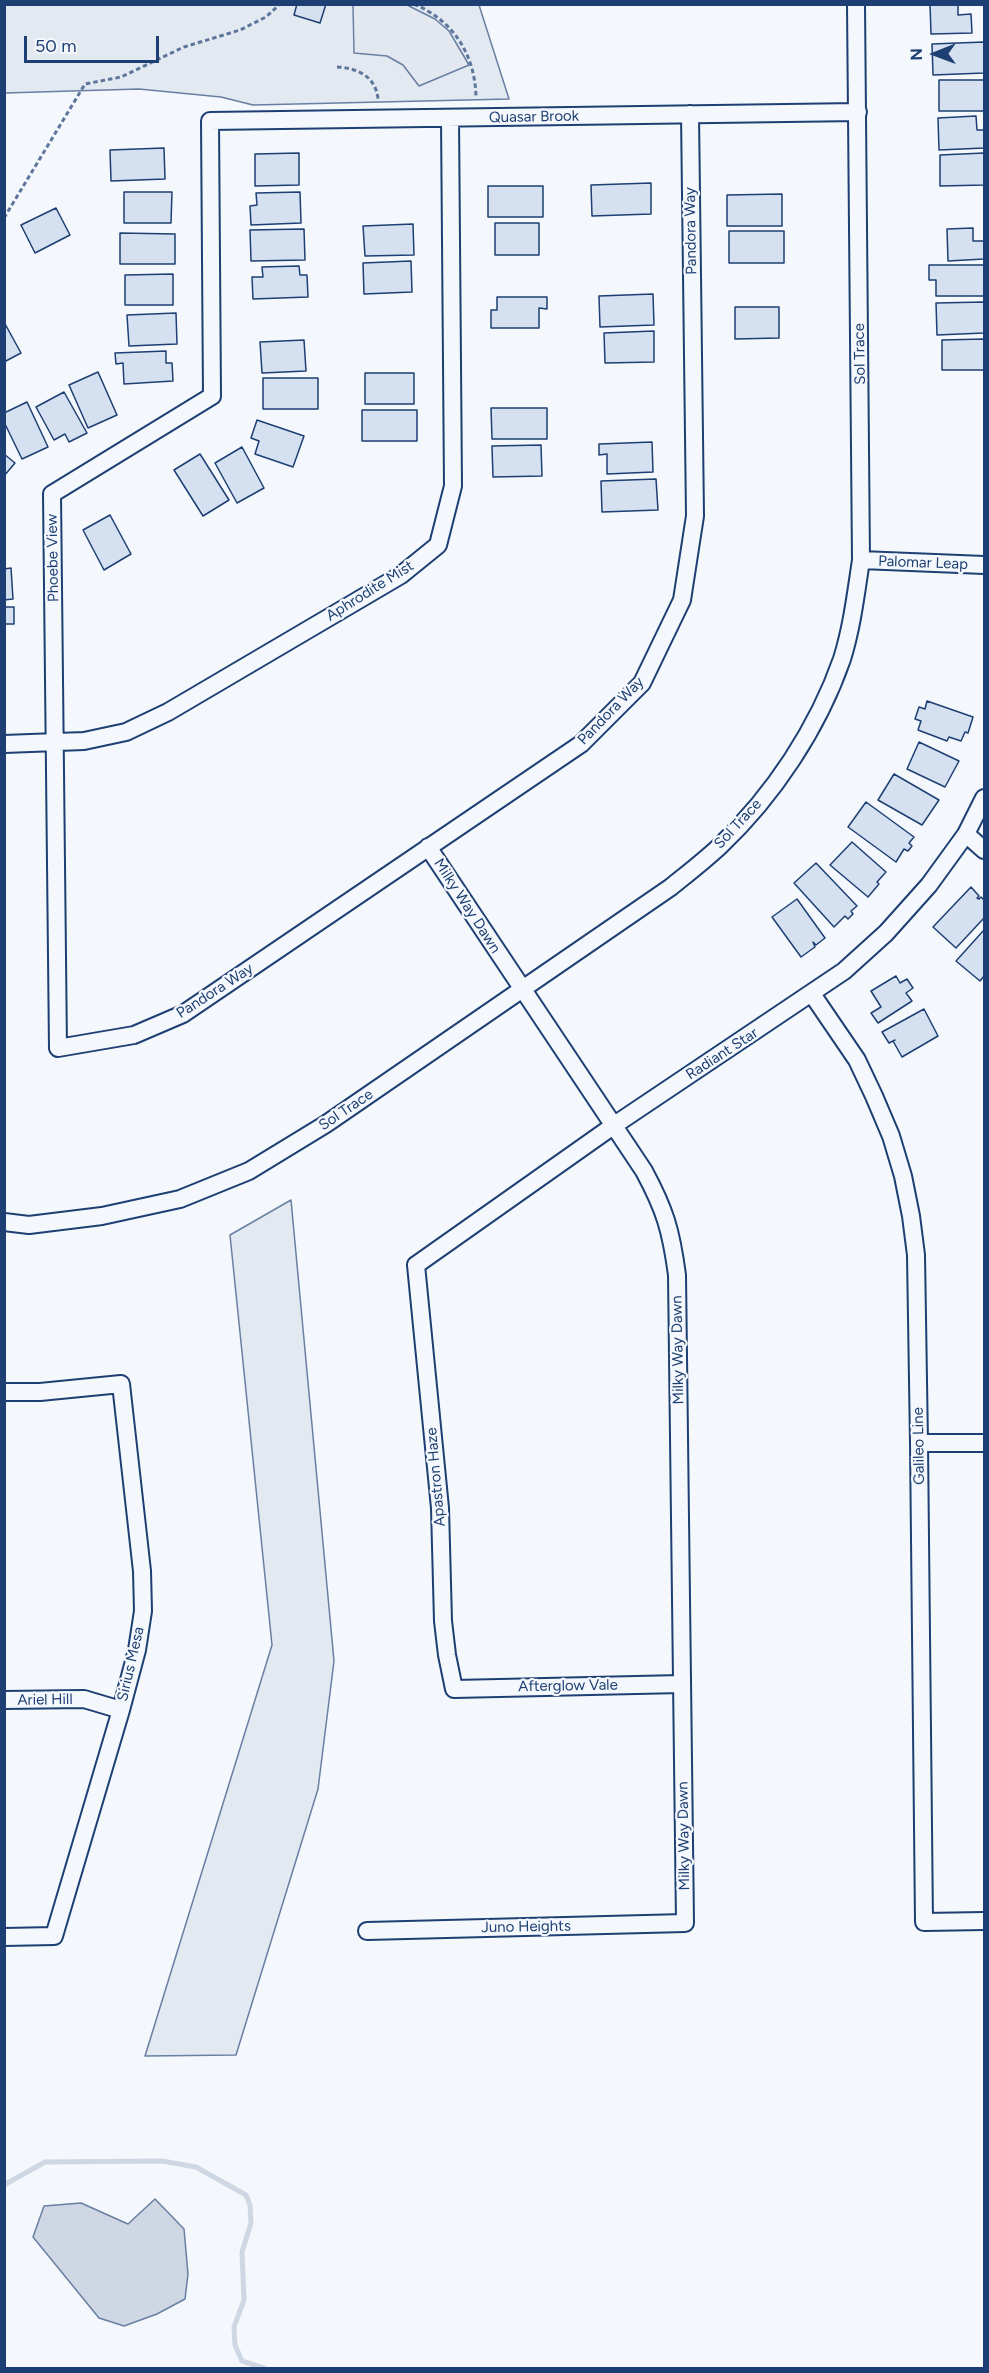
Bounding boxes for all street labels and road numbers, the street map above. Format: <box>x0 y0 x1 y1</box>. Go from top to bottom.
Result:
street label: Quasar Brook <box>489 107 579 127</box>
street label: Pandora Way <box>681 187 701 275</box>
street label: Sol Trace <box>850 323 870 385</box>
street label: Phoebe View <box>43 514 63 602</box>
street label: Palomar Leap <box>878 552 968 574</box>
street label: Aphrodite Mist <box>323 557 417 625</box>
street label: Pandora Way <box>574 673 648 749</box>
street label: Sol Trace <box>710 795 766 853</box>
street label: Milky Way Dawn <box>430 855 504 957</box>
street label: Pandora Way <box>173 960 257 1022</box>
street label: Radiant Star <box>683 1024 761 1084</box>
street label: Sol Trace <box>315 1085 377 1135</box>
street label: Milky Way Dawn <box>668 1295 688 1405</box>
street label: Galileo Line <box>909 1407 929 1485</box>
street label: Apastron Haze <box>423 1427 449 1527</box>
street label: Sirius Mesa <box>114 1625 148 1703</box>
street label: Afterglow Vale <box>518 1676 618 1696</box>
street label: Ariel Hill <box>17 1691 73 1709</box>
street label: Milky Way Dawn <box>674 1781 694 1891</box>
street label: Juno Heights <box>481 1917 571 1937</box>

